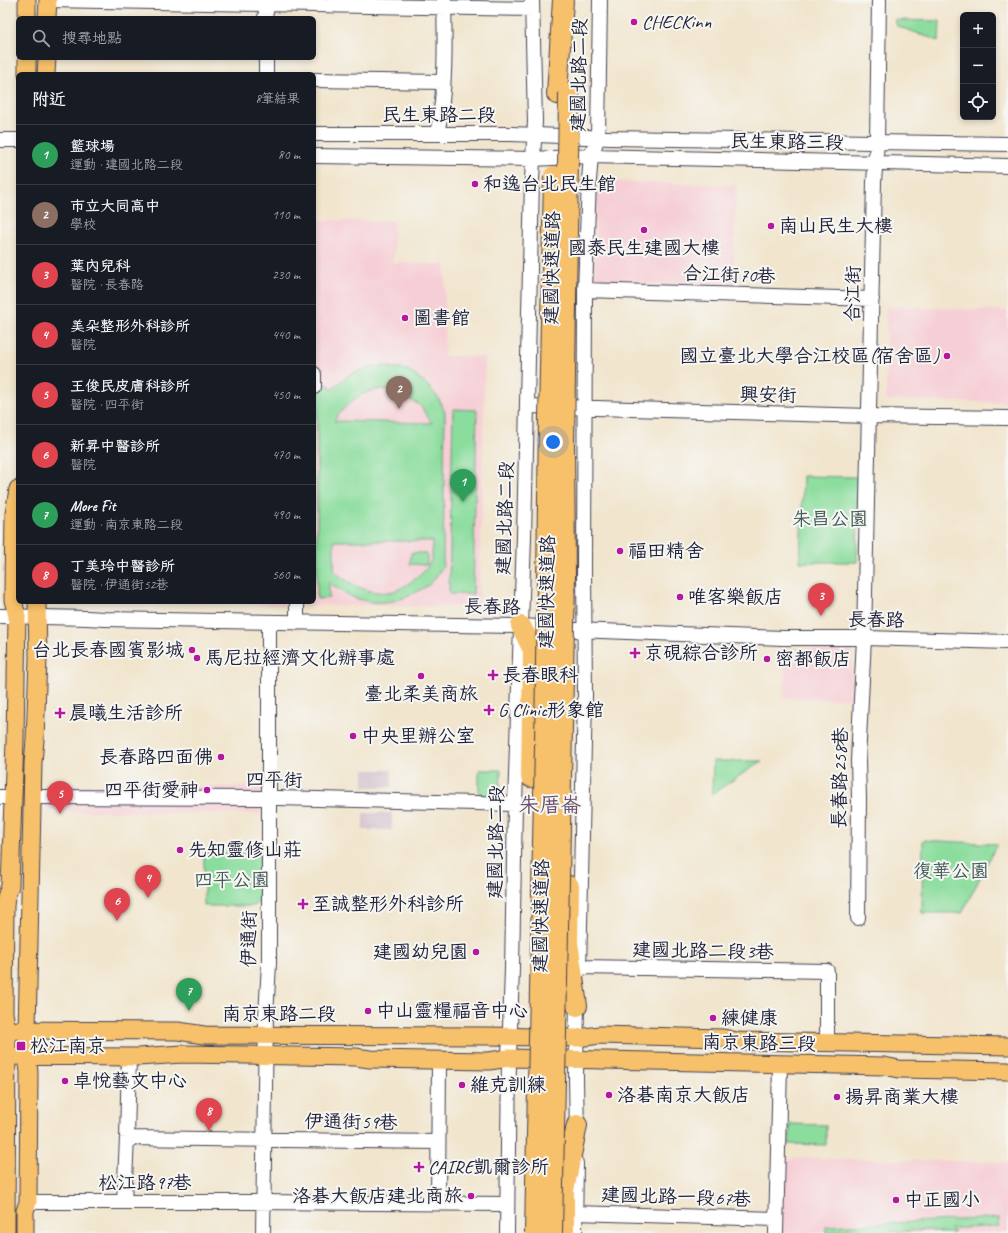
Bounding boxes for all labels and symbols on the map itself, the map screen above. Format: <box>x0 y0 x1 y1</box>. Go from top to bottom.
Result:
place label: CHECKinn <box>642 10 712 34</box>
marker: CHECKinn <box>629 17 639 27</box>
street label: 建國北路二段 <box>566 18 592 132</box>
street label: 民生東路二段 <box>382 103 496 127</box>
street label: 民生東路三段 <box>730 129 844 155</box>
place label: 和逸台北民生館 <box>483 172 616 196</box>
marker: 和逸台北民生館 <box>470 179 480 189</box>
street label: 建國快速道路 <box>539 211 565 325</box>
place label: 南山民生大樓 <box>779 214 893 238</box>
marker: 南山民生大樓 <box>766 221 776 231</box>
marker: 國泰民生建國大樓 <box>639 225 649 235</box>
place label: 國泰民生建國大樓 <box>568 236 720 260</box>
street label: 合江街70巷 <box>682 261 776 289</box>
street label: 合江街 <box>841 265 865 323</box>
place label: 圖書館 <box>413 306 470 330</box>
marker: 圖書館 <box>400 313 410 323</box>
place label: 國立臺北大學合江校區(宿舍區) <box>679 344 941 368</box>
marker: 國立臺北大學合江校區(宿舍區) <box>942 351 952 361</box>
pin: 2 <box>386 376 412 409</box>
street label: 興安街 <box>739 383 797 407</box>
your location <box>543 432 563 452</box>
street label: 建國北路二段 <box>491 461 519 575</box>
pin: 1 <box>450 469 476 502</box>
park label: 朱昌公園 <box>792 507 868 531</box>
street label: 建國快速道路 <box>534 535 560 649</box>
place label: 福田精舍 <box>628 539 704 563</box>
marker: 福田精舍 <box>615 546 625 556</box>
pin: 3 <box>808 583 834 616</box>
place label: 唯客樂飯店 <box>688 585 783 609</box>
marker: 唯客樂飯店 <box>675 592 685 602</box>
street label: 長春路 <box>463 595 521 619</box>
street label: 長春路 <box>847 608 905 632</box>
place label: 台北長春國賓影城 <box>32 638 184 662</box>
place label: 京硯綜合診所 <box>644 641 758 665</box>
marker: 台北長春國賓影城 <box>187 645 197 655</box>
place label: 馬尼拉經濟文化辦事處 <box>205 646 395 670</box>
marker: 京硯綜合診所 <box>629 647 641 659</box>
place label: 密都飯店 <box>775 647 851 671</box>
marker: 馬尼拉經濟文化辦事處 <box>192 653 202 663</box>
marker: 密都飯店 <box>762 654 772 664</box>
place label: 長春眼科 <box>502 663 579 687</box>
marker: 長春眼科 <box>487 669 499 681</box>
marker: 臺北柔美商旅 <box>416 671 426 681</box>
place label: 臺北柔美商旅 <box>364 682 478 706</box>
place label: G Clinic形象館 <box>498 698 604 722</box>
place label: 晨曦生活診所 <box>69 701 183 725</box>
marker: G Clinic形象館 <box>483 704 495 716</box>
marker: 晨曦生活診所 <box>54 707 66 719</box>
place label: 中央里辦公室 <box>361 724 475 748</box>
street label: 長春路258巷 <box>827 727 853 829</box>
marker: 中央里辦公室 <box>348 731 358 741</box>
place label: 長春路四面佛 <box>99 745 213 769</box>
marker: 長春路四面佛 <box>216 752 226 762</box>
street label: 四平街 <box>245 768 303 792</box>
place label: 四平街愛神 <box>104 778 199 802</box>
pin: 5 <box>47 781 73 814</box>
marker: 四平街愛神 <box>202 785 212 795</box>
street label: 建國北路二段 <box>483 785 509 899</box>
district label: 朱厝崙 <box>519 792 582 818</box>
place label: 先知靈修山莊 <box>188 838 302 862</box>
marker: 先知靈修山莊 <box>175 845 185 855</box>
street label: 建國快速道路 <box>528 859 554 973</box>
park label: 復華公園 <box>913 859 989 883</box>
pin: 4 <box>135 865 161 898</box>
park label: 四平公園 <box>194 868 270 892</box>
pin: 6 <box>104 888 130 921</box>
place label: 至誠整形外科診所 <box>312 892 464 916</box>
marker: 至誠整形外科診所 <box>297 898 309 910</box>
street label: 伊通街 <box>237 910 261 968</box>
street label: 建國北路二段3巷 <box>632 938 774 964</box>
place label: 建國幼兒園 <box>373 940 468 964</box>
marker: 建國幼兒園 <box>471 947 481 957</box>
pin: 7 <box>176 978 202 1011</box>
place label: 中山靈糧福音中心 <box>376 999 528 1023</box>
street label: 南京東路二段 <box>222 1002 336 1026</box>
marker: 中山靈糧福音中心 <box>363 1006 373 1016</box>
place label: 練健康 <box>721 1006 778 1030</box>
marker: 練健康 <box>708 1013 718 1023</box>
street label: 南京東路三段 <box>702 1030 816 1056</box>
place label: 松江南京 <box>30 1034 106 1058</box>
marker: 松江南京 <box>15 1040 27 1052</box>
place label: 卓悅藝文中心 <box>73 1069 187 1093</box>
place label: 維克訓練 <box>470 1073 546 1097</box>
marker: 卓悅藝文中心 <box>60 1076 70 1086</box>
marker: 維克訓練 <box>457 1080 467 1090</box>
place label: 洛碁南京大飯店 <box>617 1083 750 1107</box>
place label: 揚昇商業大樓 <box>845 1085 959 1109</box>
marker: 洛碁南京大飯店 <box>604 1090 614 1100</box>
marker: 揚昇商業大樓 <box>832 1092 842 1102</box>
pin: 8 <box>196 1098 222 1131</box>
street label: 伊通街59巷 <box>304 1109 398 1135</box>
place label: CAIRE凱爾診所 <box>428 1155 549 1179</box>
marker: CAIRE凱爾診所 <box>413 1161 425 1173</box>
street label: 松江路97巷 <box>98 1171 192 1195</box>
street label: 建國北路一段67巷 <box>601 1182 751 1212</box>
place label: 洛碁大飯店建北商旅 <box>292 1184 463 1208</box>
place label: 中正國小 <box>904 1188 980 1212</box>
marker: 洛碁大飯店建北商旅 <box>466 1191 476 1201</box>
marker: 中正國小 <box>891 1195 901 1205</box>

